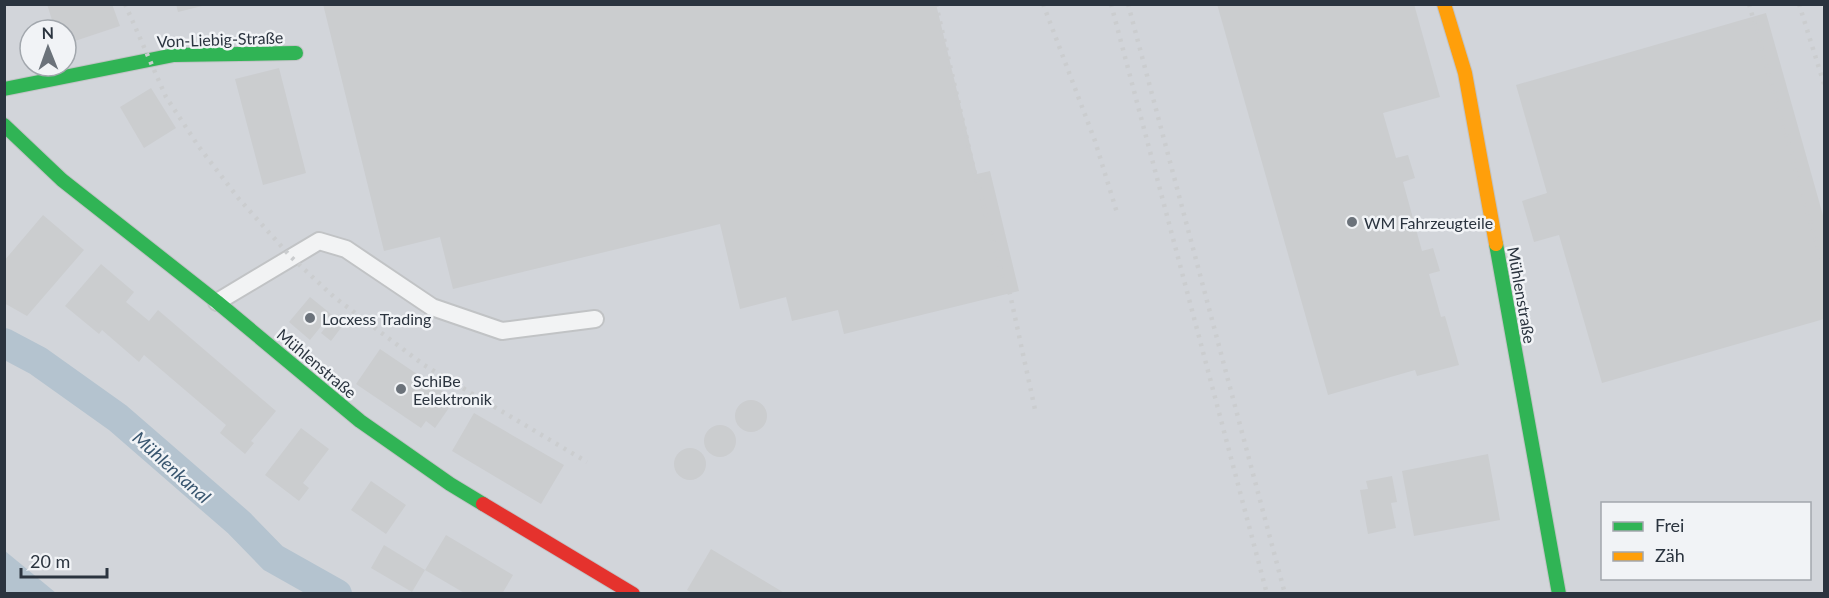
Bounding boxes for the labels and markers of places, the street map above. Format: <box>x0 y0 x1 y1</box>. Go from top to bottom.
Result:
place label: WM Fahrzeugteile <box>1364 213 1493 232</box>
marker: WM Fahrzeugteile <box>1345 215 1359 229</box>
place label: Locxess Trading <box>322 309 431 328</box>
marker: Locxess Trading <box>303 311 317 325</box>
place label: SchiBe Eelektronik <box>413 371 493 408</box>
marker: SchiBe Eelektronik <box>394 382 408 396</box>

